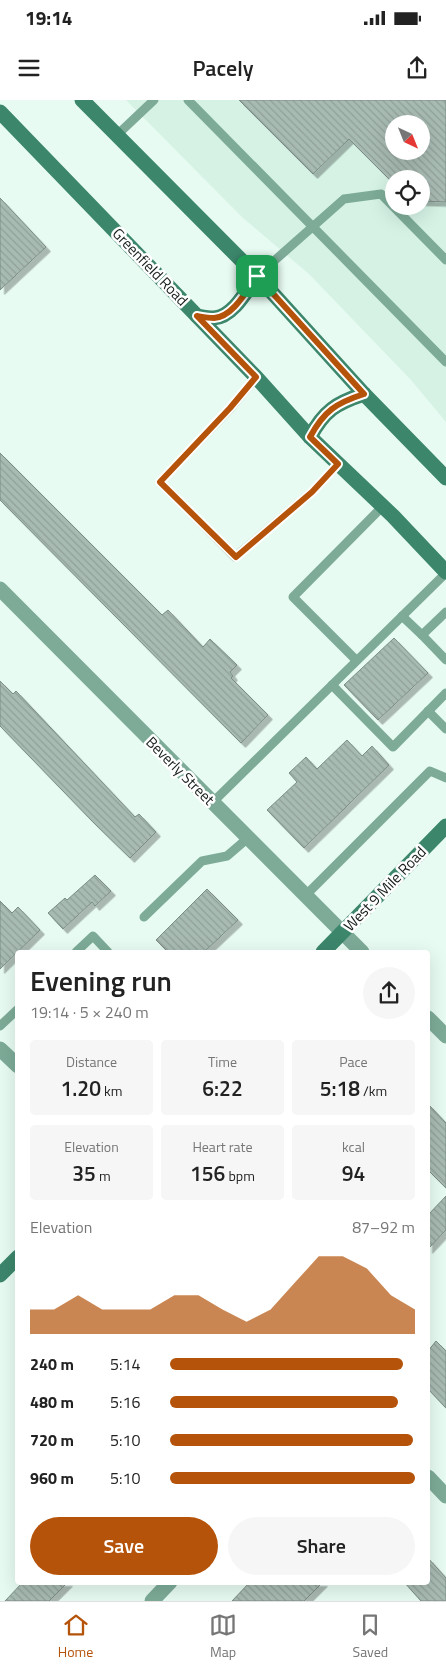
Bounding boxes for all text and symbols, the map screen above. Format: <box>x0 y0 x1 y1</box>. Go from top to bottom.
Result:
text: 19:14 <box>25 3 72 32</box>
text: Pacely <box>192 51 254 85</box>
icon: menu <box>15 54 43 82</box>
icon: share <box>403 54 431 82</box>
north arrow <box>385 115 430 160</box>
map controls <box>385 115 430 215</box>
button: locate <box>385 170 430 215</box>
street label: Greenfield Road <box>107 223 194 311</box>
pin <box>236 255 278 297</box>
icon: arrive <box>243 262 271 290</box>
street label: Beverly Street <box>141 731 221 811</box>
street label: West 9 Mile Road <box>338 841 431 936</box>
text: Evening run <box>30 959 172 1002</box>
button: share <box>363 967 415 1019</box>
text: 19:14 · 5 × 240 m <box>30 1000 149 1024</box>
text: Distance <box>66 1051 117 1072</box>
text: Time <box>208 1051 237 1072</box>
text: Pace <box>339 1051 368 1072</box>
text: 1.20 <box>61 1072 101 1104</box>
text: 6:22 <box>202 1072 243 1104</box>
text: 5:18 <box>320 1072 360 1104</box>
text: km <box>101 1080 122 1101</box>
text: /km <box>360 1080 387 1101</box>
text: Elevation <box>64 1136 119 1157</box>
text: Heart rate <box>192 1136 253 1157</box>
text: kcal <box>342 1136 365 1157</box>
text: 35 <box>72 1157 96 1189</box>
text: 156 <box>190 1157 225 1189</box>
text: 94 <box>342 1157 365 1189</box>
text: m <box>96 1165 111 1186</box>
text: bpm <box>225 1165 255 1186</box>
text: Elevation <box>30 1215 92 1239</box>
text: 87–92 m <box>352 1215 415 1239</box>
text: 240 m <box>30 1352 74 1376</box>
text: 5:14 <box>110 1352 140 1376</box>
text: 480 m <box>30 1390 74 1414</box>
text: 5:16 <box>110 1390 140 1414</box>
text: 720 m <box>30 1428 74 1452</box>
text: 5:10 <box>110 1428 140 1452</box>
text: 960 m <box>30 1466 74 1490</box>
text: 5:10 <box>110 1466 140 1490</box>
button: Save <box>30 1517 218 1575</box>
button: Share <box>228 1517 415 1575</box>
tab: Home <box>58 1611 93 1662</box>
tab: Map <box>209 1611 237 1662</box>
tab: Saved <box>353 1611 388 1662</box>

